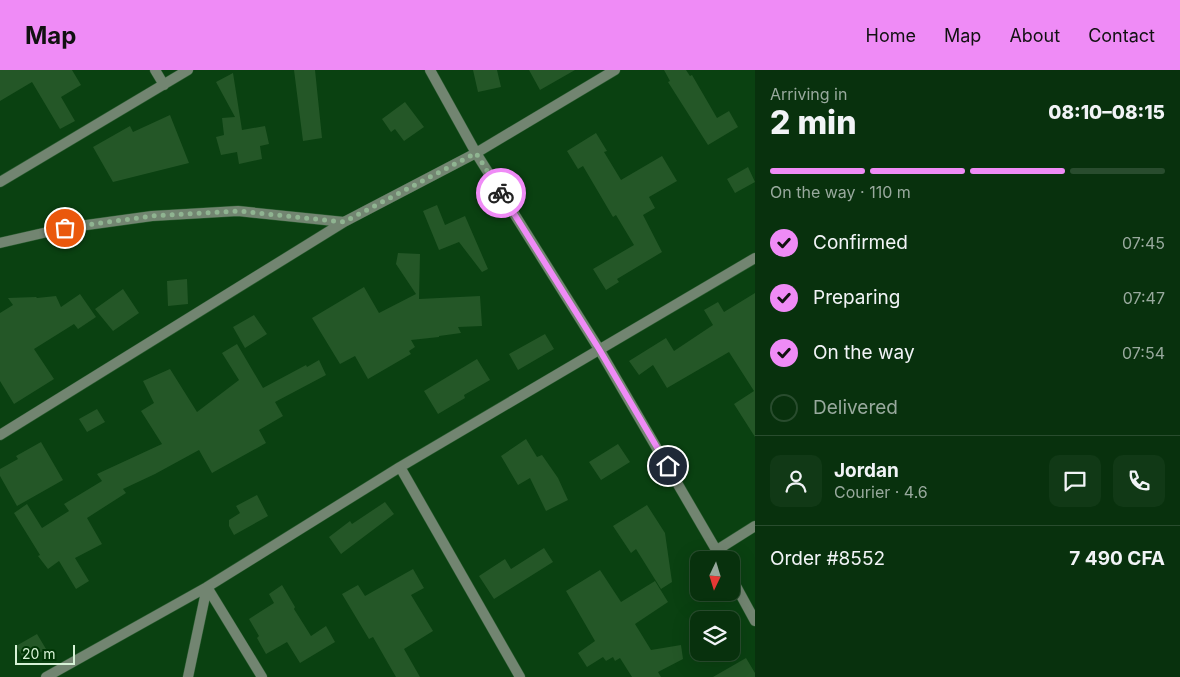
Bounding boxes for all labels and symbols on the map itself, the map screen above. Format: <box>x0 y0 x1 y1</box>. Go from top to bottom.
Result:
courier <box>476 168 526 218</box>
pin <box>44 207 86 249</box>
pin <box>647 445 689 487</box>
north arrow <box>690 551 740 601</box>
scale bar <box>15 642 75 665</box>

